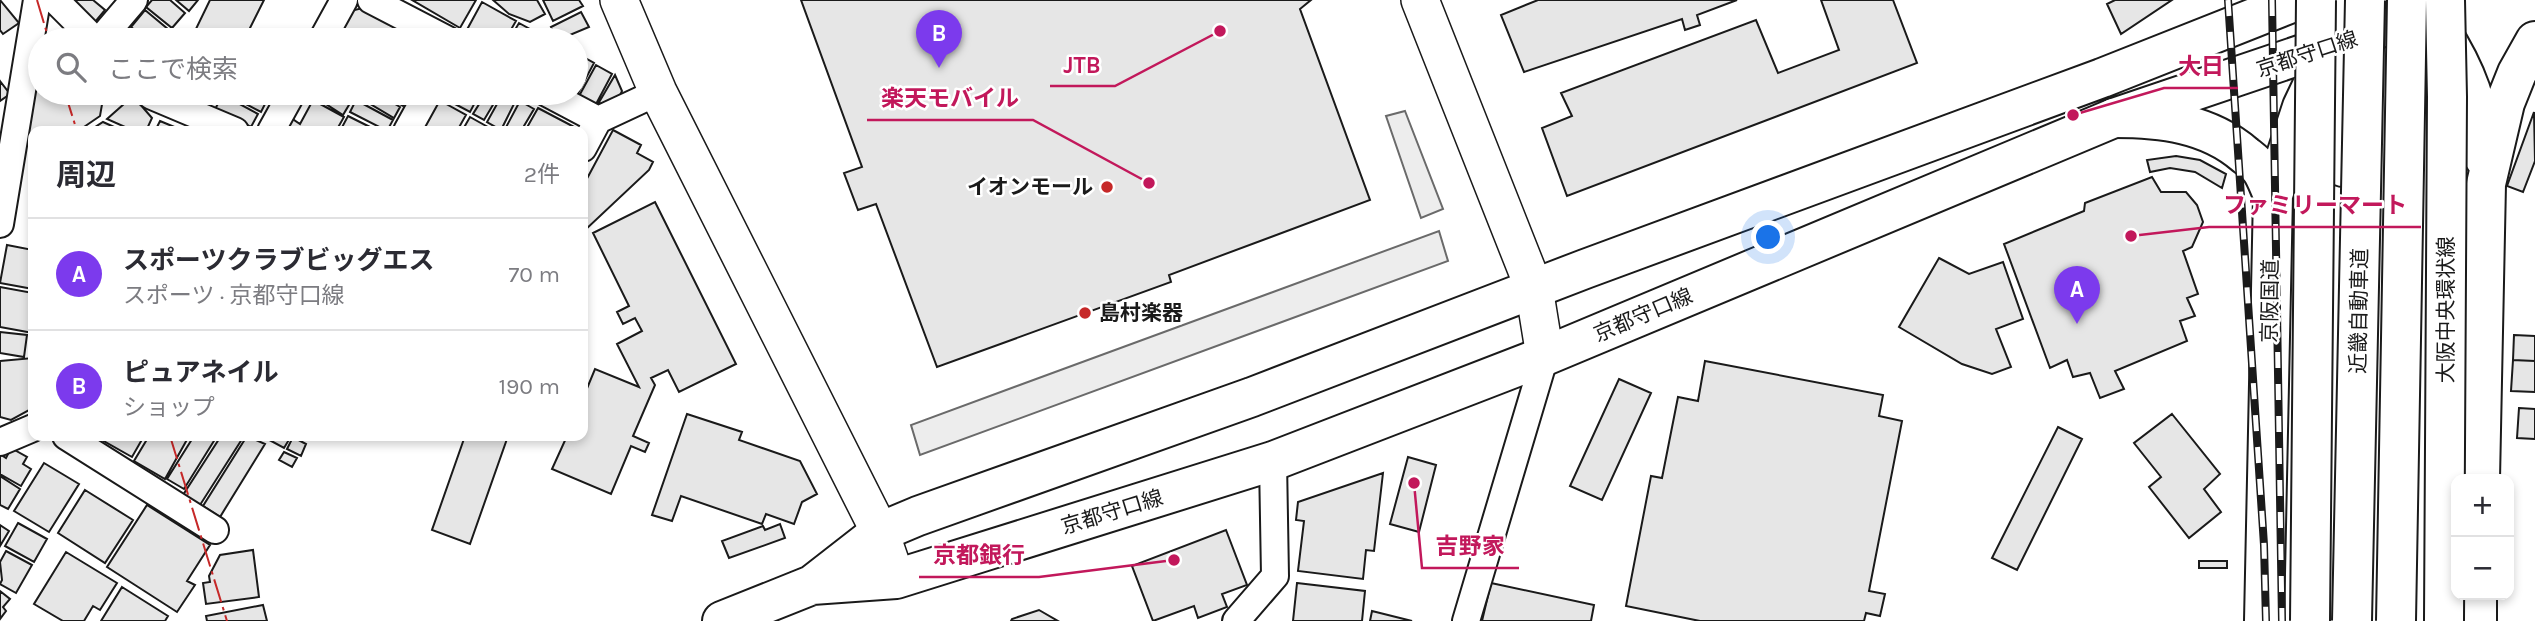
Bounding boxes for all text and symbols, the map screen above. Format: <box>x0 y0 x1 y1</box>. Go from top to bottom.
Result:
pin: B <box>916 10 962 68</box>
street label: 京都守口線 <box>2253 26 2361 82</box>
search box <box>28 28 588 105</box>
callout: JTB <box>1050 42 1115 86</box>
callout: 大日 <box>2164 44 2238 88</box>
icon: search <box>52 48 90 86</box>
text: JTB <box>1063 52 1101 79</box>
text: 大日 <box>2178 53 2224 80</box>
text: ここで検索 <box>108 54 238 85</box>
callout: 楽天モバイル <box>867 76 1033 120</box>
text: 楽天モバイル <box>881 85 1019 112</box>
text: 周辺 <box>56 157 116 193</box>
text: 2件 <box>524 161 560 188</box>
place label: イオンモール <box>967 175 1093 199</box>
marker: イオンモール <box>1099 179 1115 195</box>
callout: ファミリーマート <box>2209 183 2421 227</box>
text: ファミリーマート <box>2223 192 2407 219</box>
your location <box>1751 220 1785 254</box>
street label: 大阪中央環状線 <box>2434 237 2458 384</box>
text: スポーツクラブビッグエス <box>123 245 434 276</box>
street label: 近畿自動車道 <box>2346 248 2372 374</box>
street label: 京阪国道 <box>2257 259 2283 343</box>
text: A <box>72 261 86 288</box>
text: 70 m <box>509 261 560 288</box>
pin: A <box>2054 266 2100 324</box>
text: スポーツ · 京都守口線 <box>123 282 345 309</box>
street label: 京都守口線 <box>1590 283 1696 347</box>
place label: 島村楽器 <box>1099 301 1183 325</box>
marker: 島村楽器 <box>1077 305 1093 321</box>
text: ピュアネイル <box>123 357 278 388</box>
text: B <box>72 373 86 400</box>
text: 190 m <box>498 373 560 400</box>
text: ショップ <box>123 394 215 421</box>
map controls <box>2451 474 2514 600</box>
button: + <box>2451 474 2514 537</box>
street label: 京都守口線 <box>1058 485 1166 539</box>
callout: 吉野家 <box>1422 524 1519 568</box>
callout: 京都銀行 <box>919 533 1039 577</box>
text: 吉野家 <box>1436 533 1505 560</box>
button: − <box>2451 537 2514 600</box>
text: 京都銀行 <box>933 542 1025 569</box>

